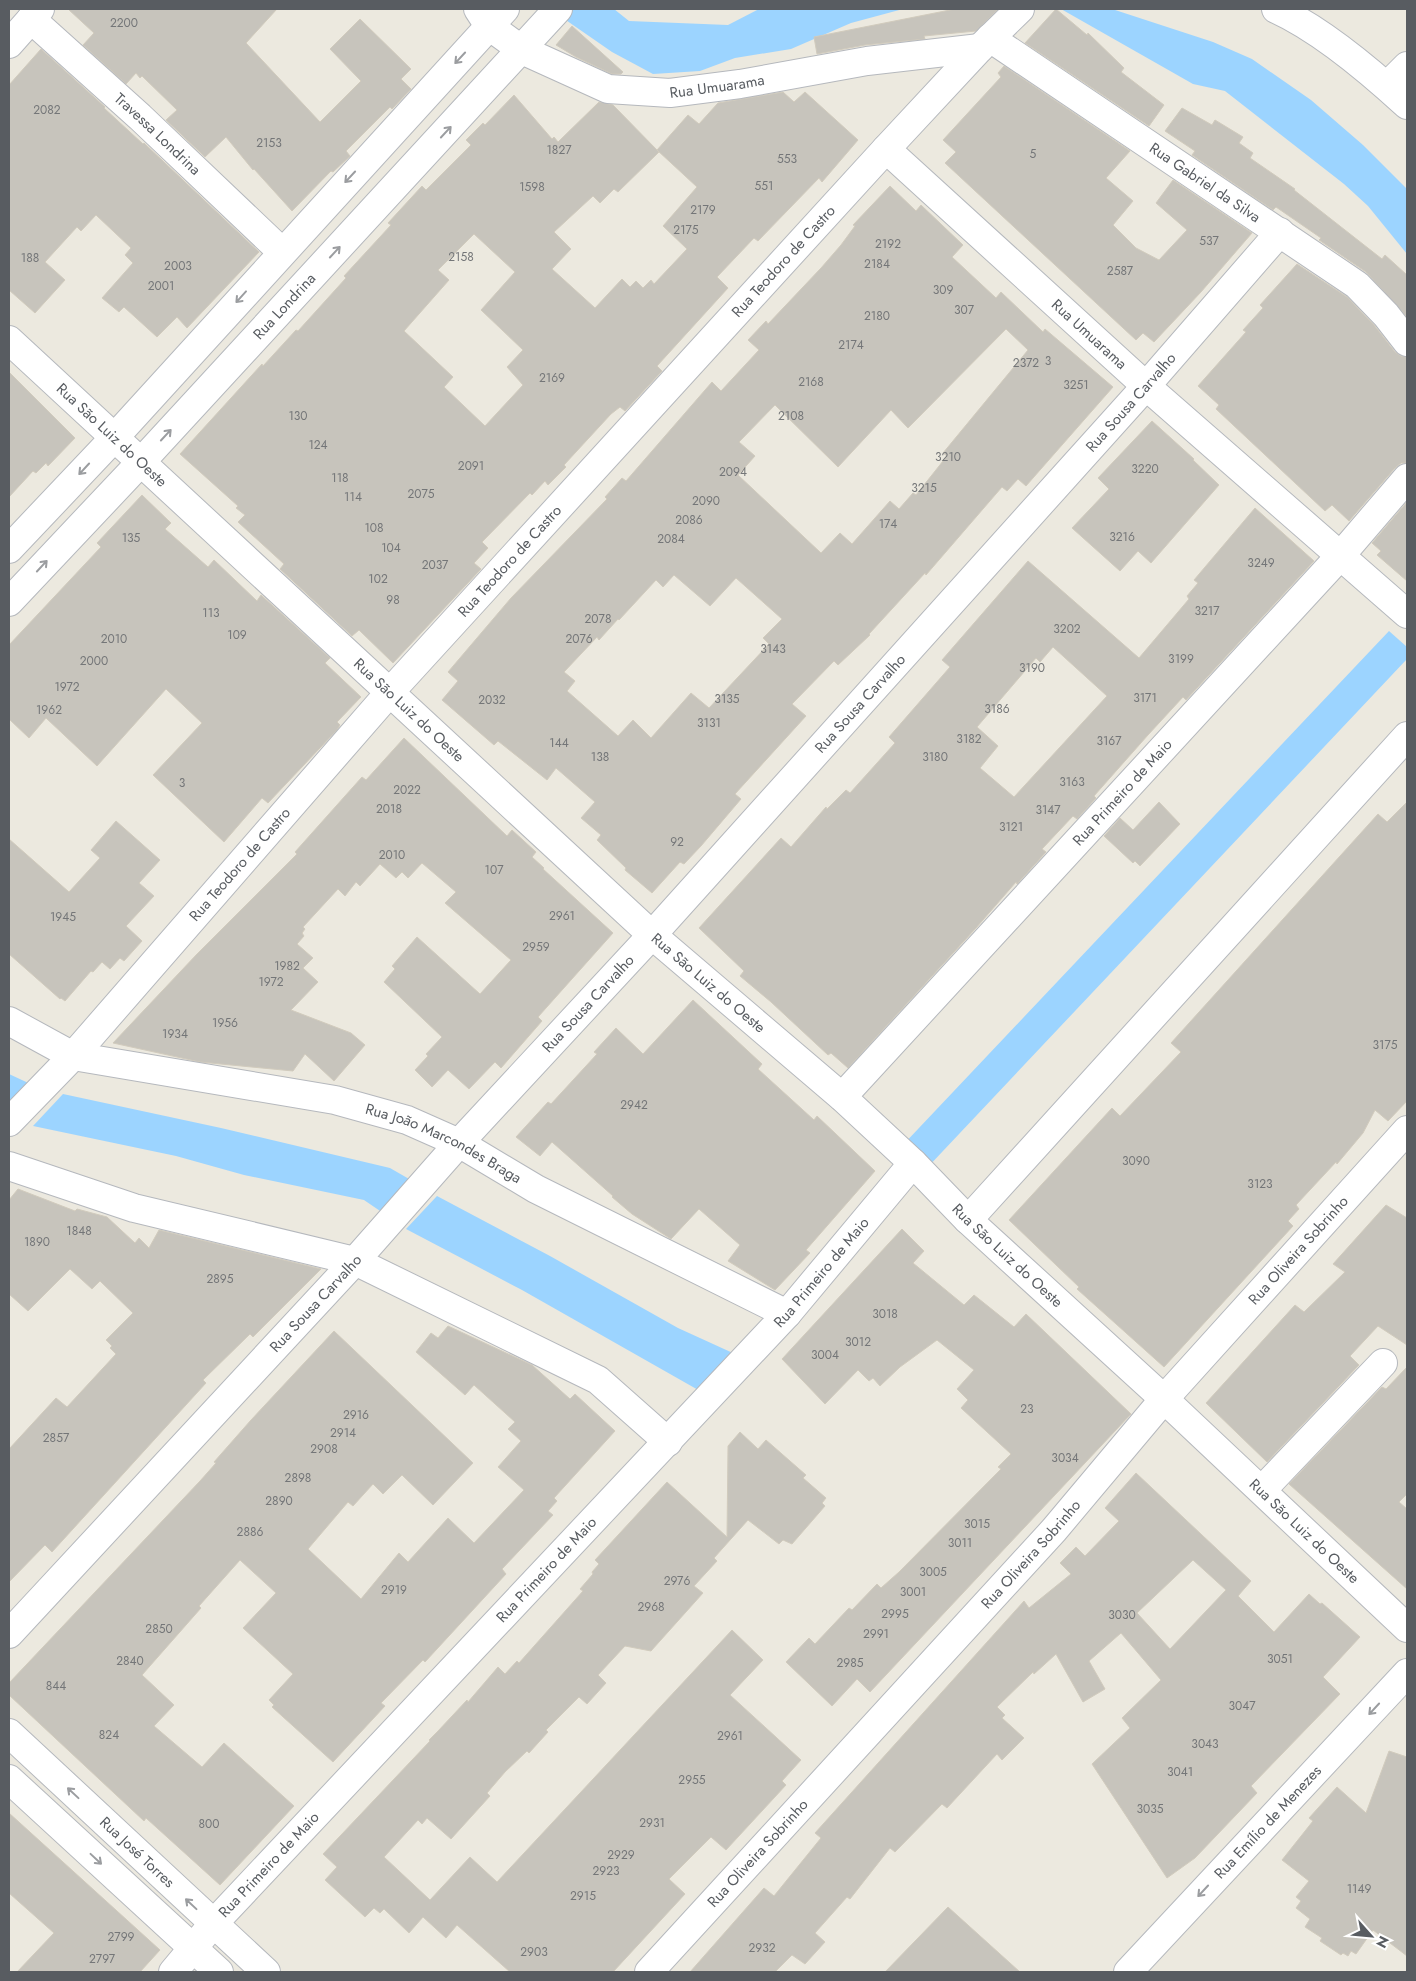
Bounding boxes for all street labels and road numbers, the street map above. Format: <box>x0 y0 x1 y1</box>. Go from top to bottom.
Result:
street label: Rua Umuarama <box>668 69 766 104</box>
street label: Travessa Londrina <box>109 88 206 180</box>
street label: Rua Gabriel da Silva <box>1145 137 1265 228</box>
street label: Rua Teodoro de Castro <box>726 200 840 322</box>
street label: Rua Londrina <box>248 268 321 345</box>
street label: Rua Umuarama <box>1047 294 1132 375</box>
street label: Rua Sousa Carvalho <box>1081 348 1181 457</box>
street label: Rua São Luiz do Oeste <box>51 378 172 492</box>
street label: Rua Teodoro de Castro <box>453 500 567 622</box>
street label: Rua Sousa Carvalho <box>810 649 911 758</box>
street label: Rua São Luiz do Oeste <box>349 653 470 767</box>
street label: Rua Primeiro de Maio <box>1067 734 1177 851</box>
street label: Rua Teodoro de Castro <box>184 803 296 926</box>
street label: Rua São Luiz do Oeste <box>646 928 770 1038</box>
street label: Rua Sousa Carvalho <box>537 950 639 1058</box>
street label: Rua João Marcondes Braga <box>363 1098 526 1189</box>
street label: Rua Oliveira Sobrinho <box>1243 1191 1354 1310</box>
street label: Rua São Luiz do Oeste <box>947 1199 1068 1313</box>
street label: Rua Primeiro de Maio <box>769 1212 874 1333</box>
street label: Rua Sousa Carvalho <box>265 1250 367 1357</box>
street label: Rua São Luiz do Oeste <box>1244 1474 1364 1589</box>
street label: Rua Oliveira Sobrinho <box>976 1495 1086 1614</box>
street label: Rua Primeiro de Maio <box>491 1512 602 1628</box>
street label: Rua Emílio de Menezes <box>1209 1760 1327 1884</box>
street label: Rua Oliveira Sobrinho <box>702 1794 813 1912</box>
street label: Rua Primeiro de Maio <box>213 1807 324 1923</box>
street label: Rua José Torres <box>95 1812 180 1893</box>

